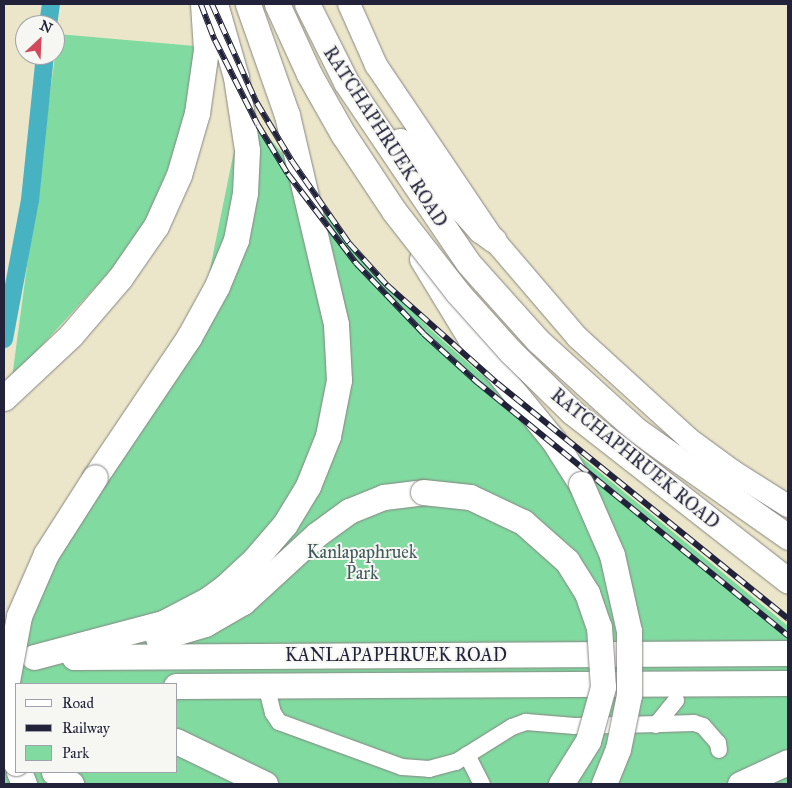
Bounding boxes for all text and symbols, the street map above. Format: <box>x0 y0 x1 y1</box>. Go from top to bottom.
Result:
north arrow <box>15 15 65 65</box>
text: N <box>37 17 55 37</box>
street label: RATCHAPHRUEK ROAD <box>319 43 451 231</box>
street label: RATCHAPHRUEK ROAD <box>546 384 724 534</box>
park label: Kanlapaphruek Park <box>307 542 417 584</box>
street label: KANLAPAPHRUEK ROAD <box>285 644 507 666</box>
legend <box>15 683 178 773</box>
text: Road <box>62 694 94 712</box>
text: Railway <box>62 719 110 737</box>
text: Park <box>62 744 89 762</box>

